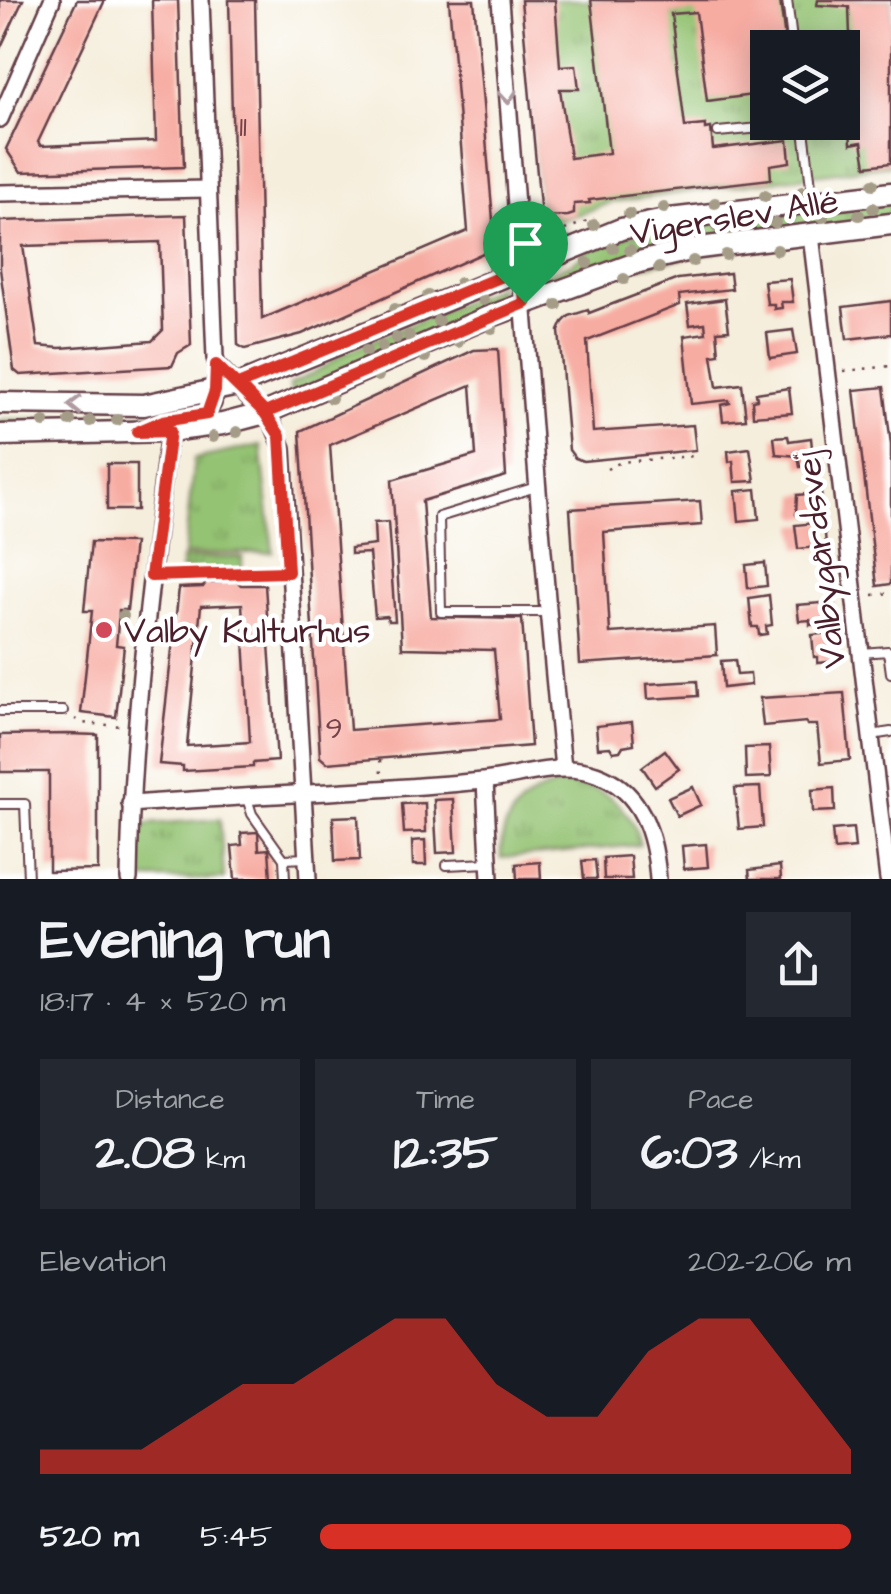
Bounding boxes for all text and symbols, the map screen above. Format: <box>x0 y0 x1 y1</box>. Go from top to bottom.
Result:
map controls <box>750 30 860 140</box>
button: layers <box>750 30 860 140</box>
one-way arrow <box>497 90 519 106</box>
house number: 11 <box>239 106 247 148</box>
street label: Vigerslev Allé <box>627 177 842 260</box>
pin <box>483 201 568 304</box>
icon: arrive <box>498 216 553 271</box>
one-way arrow <box>66 395 82 416</box>
street label: Valbygårdsvej <box>784 448 861 671</box>
place label: Valby Kulturhus <box>124 607 371 657</box>
marker: Valby Kulturhus <box>93 619 115 641</box>
house number: 9 <box>325 708 343 750</box>
text: Evening run <box>40 903 330 979</box>
button: share <box>746 912 851 1017</box>
text: 18:17 · 4 × 520 m <box>40 979 285 1024</box>
text: Distance <box>116 1080 225 1119</box>
text: Time <box>416 1080 475 1119</box>
text: Pace <box>688 1080 753 1119</box>
text: 2.08 <box>95 1119 195 1188</box>
text: 12:35 <box>393 1119 498 1188</box>
text: 6:03 <box>641 1119 738 1188</box>
text: km <box>195 1140 245 1179</box>
text: /km <box>738 1140 801 1179</box>
text: Elevation <box>40 1239 166 1284</box>
text: 202–206 m <box>688 1239 851 1284</box>
text: 520 m <box>40 1514 139 1559</box>
text: 5:45 <box>200 1514 272 1559</box>

